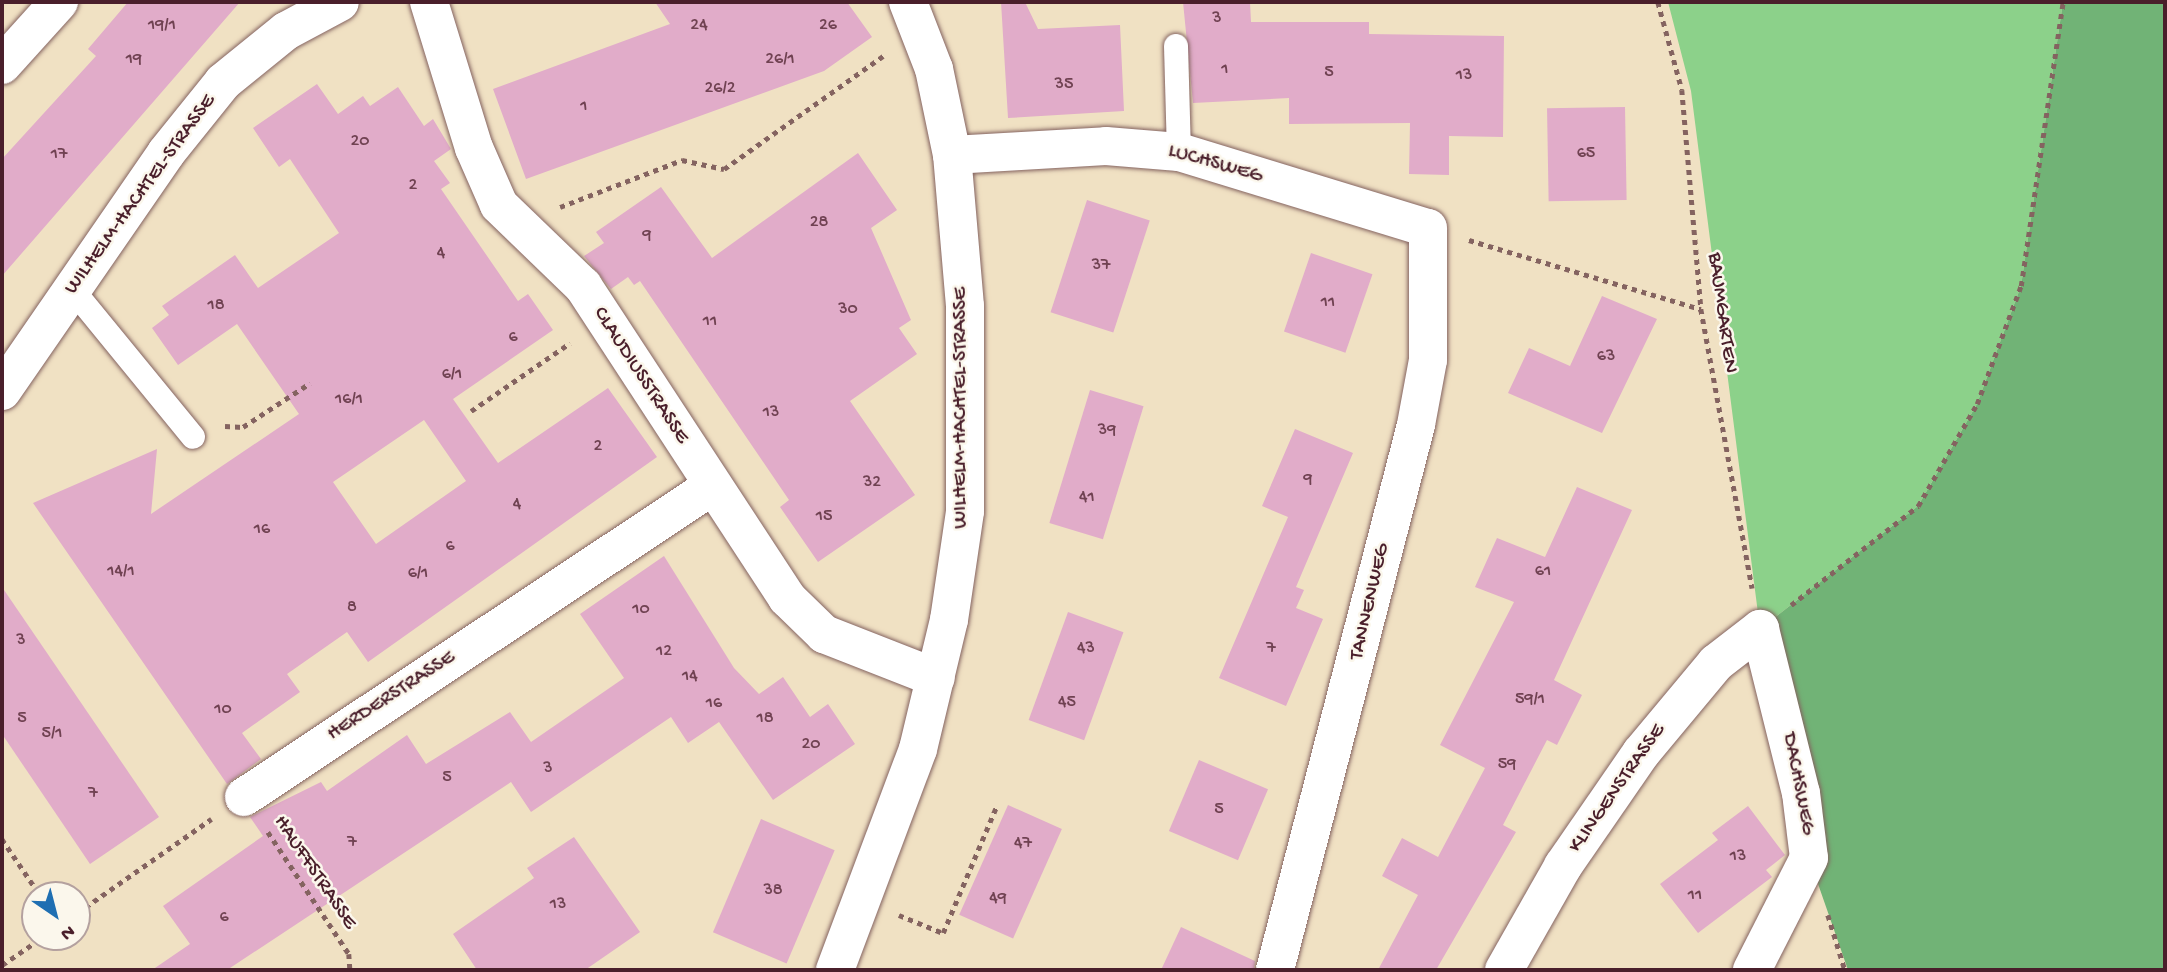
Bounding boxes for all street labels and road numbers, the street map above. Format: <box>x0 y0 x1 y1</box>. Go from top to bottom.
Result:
street label: WILHELM-HACHTEL-STRASSE <box>60 90 222 300</box>
street label: LUCHSWEG <box>1165 140 1265 190</box>
street label: BAUMGARTEN <box>1700 251 1742 375</box>
street label: WILHELM-HACHTEL-STRASSE <box>949 287 975 529</box>
street label: CLAUDIUSSTRASSE <box>586 303 694 449</box>
street label: TANNENWEG <box>1345 541 1397 663</box>
street label: HERDERSTRASSE <box>323 646 461 748</box>
street label: KLINGENSTRASSE <box>1564 720 1672 858</box>
street label: DACHSWEG <box>1775 731 1819 837</box>
street label: HAUFFSTRASSE <box>267 811 361 935</box>

